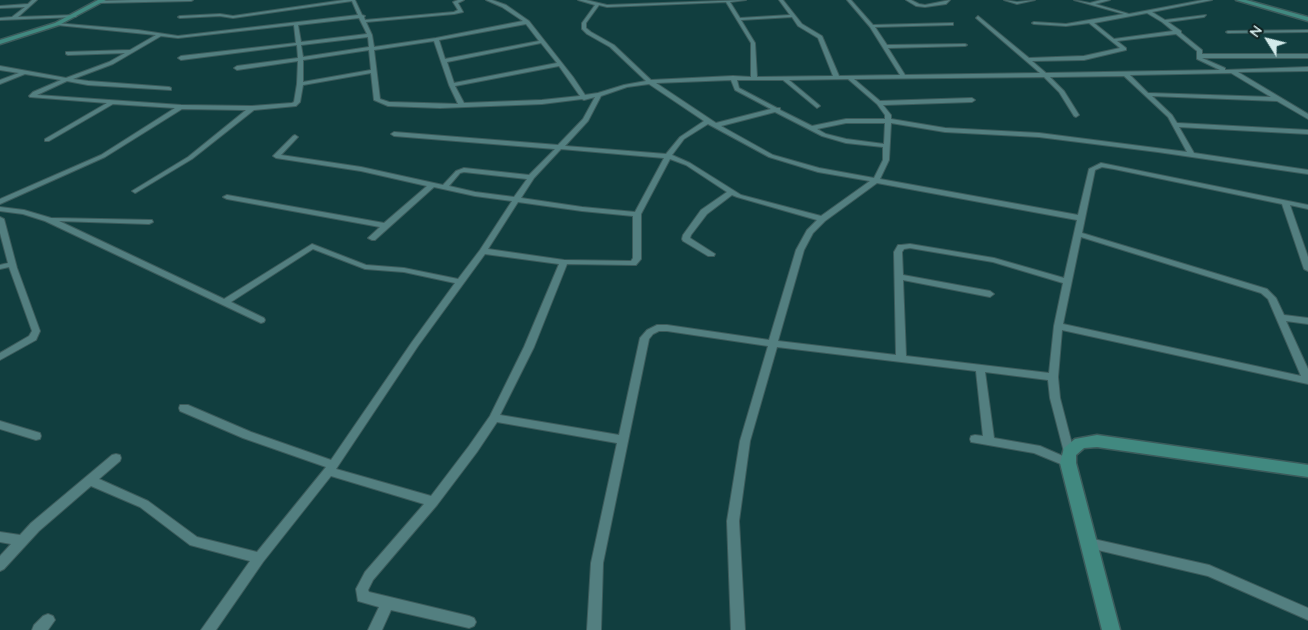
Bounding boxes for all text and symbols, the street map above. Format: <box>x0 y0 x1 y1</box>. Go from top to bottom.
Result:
north arrow <box>1243 15 1293 65</box>
text: N <box>1246 22 1266 41</box>

